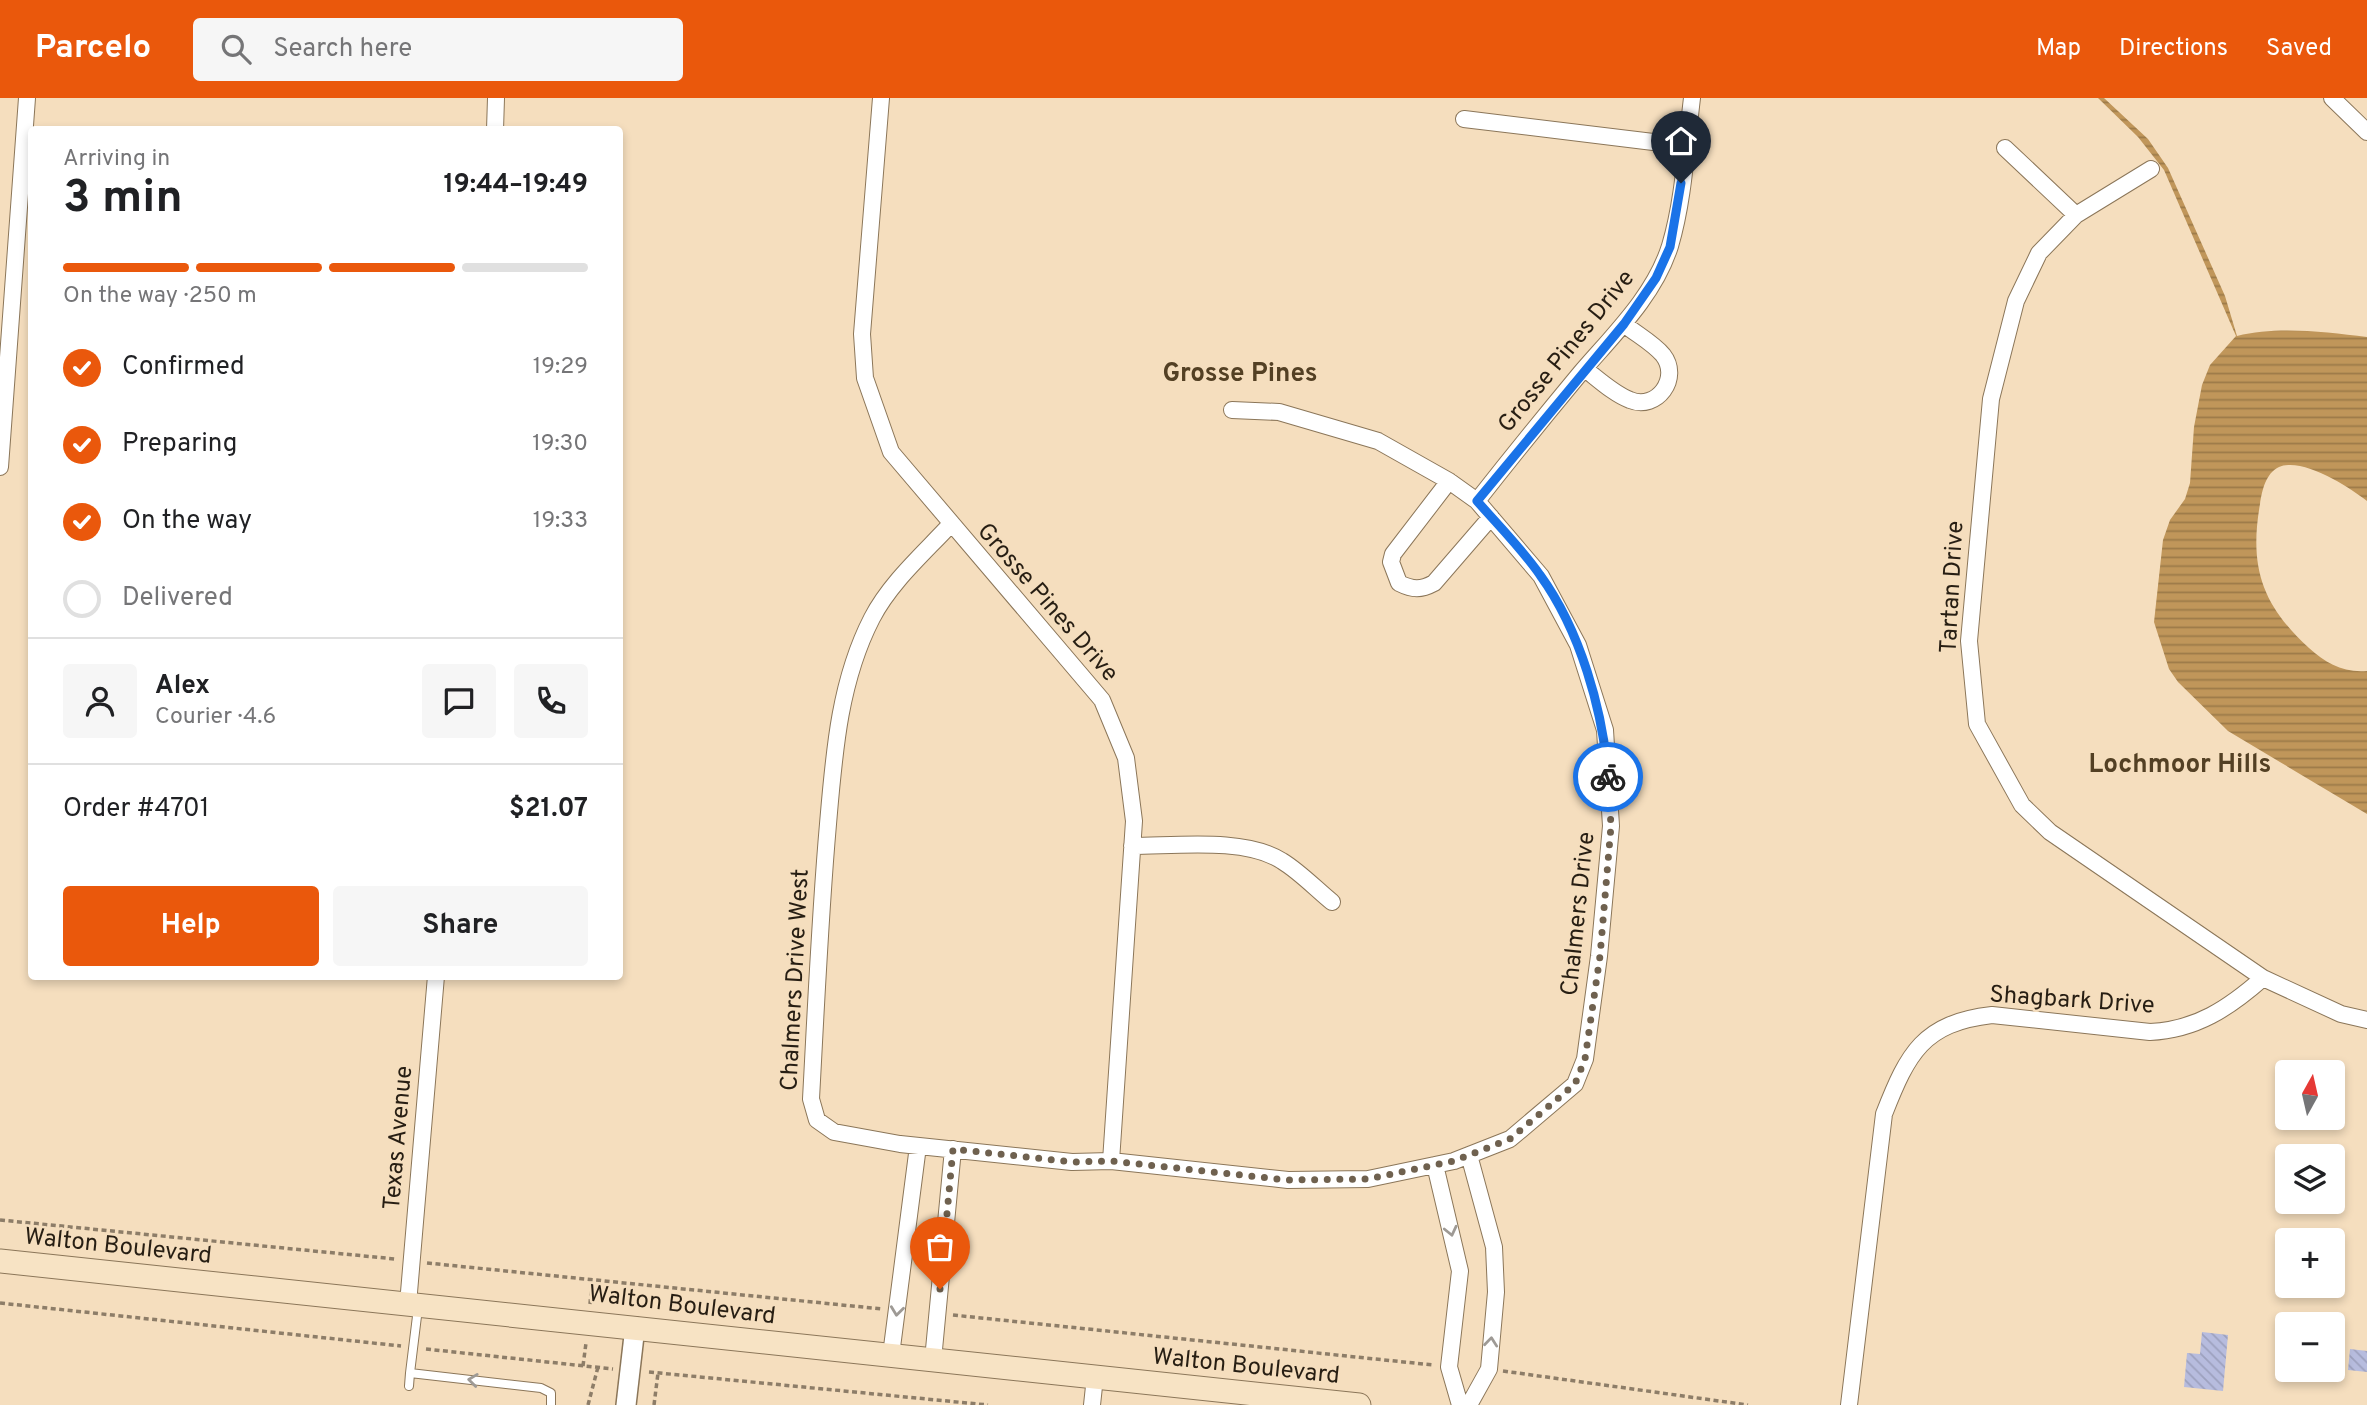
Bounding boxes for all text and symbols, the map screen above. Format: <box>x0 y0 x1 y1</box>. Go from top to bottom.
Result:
search box <box>193 18 683 81</box>
text: Parcelo <box>35 28 151 70</box>
icon: search <box>217 30 255 68</box>
text: Search here <box>273 33 412 66</box>
text: Map <box>2036 34 2081 64</box>
text: Directions <box>2119 34 2228 64</box>
text: Saved <box>2266 34 2332 64</box>
pin <box>1651 111 1711 183</box>
icon: home <box>1662 122 1700 160</box>
text: Arriving in <box>63 145 170 174</box>
text: 19:44–19:49 <box>443 169 588 202</box>
text: 3 min <box>63 170 183 229</box>
street label: Grosse Pines Drive <box>1492 265 1642 439</box>
text: On the way · 250 m <box>63 282 257 311</box>
icon: check <box>63 349 101 387</box>
text: Confirmed <box>122 351 245 384</box>
text: 19:29 <box>533 353 588 382</box>
district label: Grosse Pines <box>1162 358 1318 391</box>
icon: check <box>63 426 101 464</box>
text: Preparing <box>122 428 237 461</box>
text: 19:30 <box>532 430 588 459</box>
icon: check <box>63 503 101 541</box>
text: On the way <box>122 505 252 538</box>
text: 19:33 <box>533 507 588 536</box>
street label: Grosse Pines Drive <box>970 517 1124 689</box>
street label: Tartan Drive <box>1935 520 1971 654</box>
text: Delivered <box>122 582 233 615</box>
button: person <box>63 664 137 738</box>
button: chat <box>422 664 496 738</box>
button: phone <box>514 664 588 738</box>
text: Alex <box>155 670 210 703</box>
text: Courier · 4.6 <box>155 703 276 732</box>
courier <box>1573 742 1643 812</box>
district label: Lochmoor Hills <box>2089 749 2271 782</box>
icon: bike <box>1589 758 1627 796</box>
text: Order #4701 <box>63 793 209 826</box>
text: $21.07 <box>509 793 588 826</box>
street label: Chalmers Drive <box>1555 831 1603 997</box>
street label: Chalmers Drive West <box>775 868 817 1092</box>
button: Help <box>63 886 319 966</box>
button: Share <box>333 886 588 966</box>
street label: Shagbark Drive <box>1988 980 2156 1022</box>
north arrow <box>2275 1060 2345 1130</box>
map controls <box>2275 1060 2345 1382</box>
street label: Texas Avenue <box>378 1065 420 1211</box>
button: layers <box>2275 1144 2345 1214</box>
pin <box>910 1217 970 1289</box>
street label: Walton Boulevard <box>23 1222 213 1272</box>
one-way arrow <box>1443 1225 1457 1237</box>
icon: bag <box>921 1228 959 1266</box>
button: + <box>2275 1228 2345 1298</box>
street label: Walton Boulevard <box>587 1280 777 1332</box>
one-way arrow <box>890 1305 905 1317</box>
button: − <box>2275 1312 2345 1382</box>
one-way arrow <box>1484 1336 1499 1348</box>
street label: Walton Boulevard <box>1151 1342 1341 1392</box>
one-way arrow <box>467 1373 478 1388</box>

